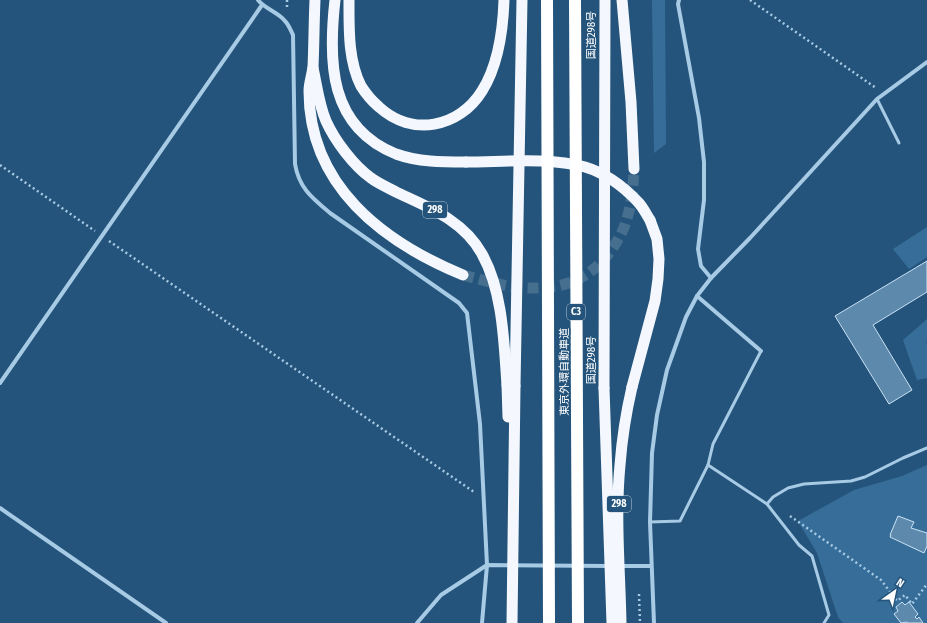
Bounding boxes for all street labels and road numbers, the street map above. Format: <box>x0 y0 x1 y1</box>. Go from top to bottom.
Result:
street label: 国道298号 <box>585 11 598 59</box>
road number: 298 <box>423 202 447 218</box>
road number: C3 <box>567 304 585 320</box>
street label: 東京外環自動車道 <box>558 328 571 416</box>
street label: 国道298号 <box>585 336 598 384</box>
road number: 298 <box>607 496 631 512</box>

